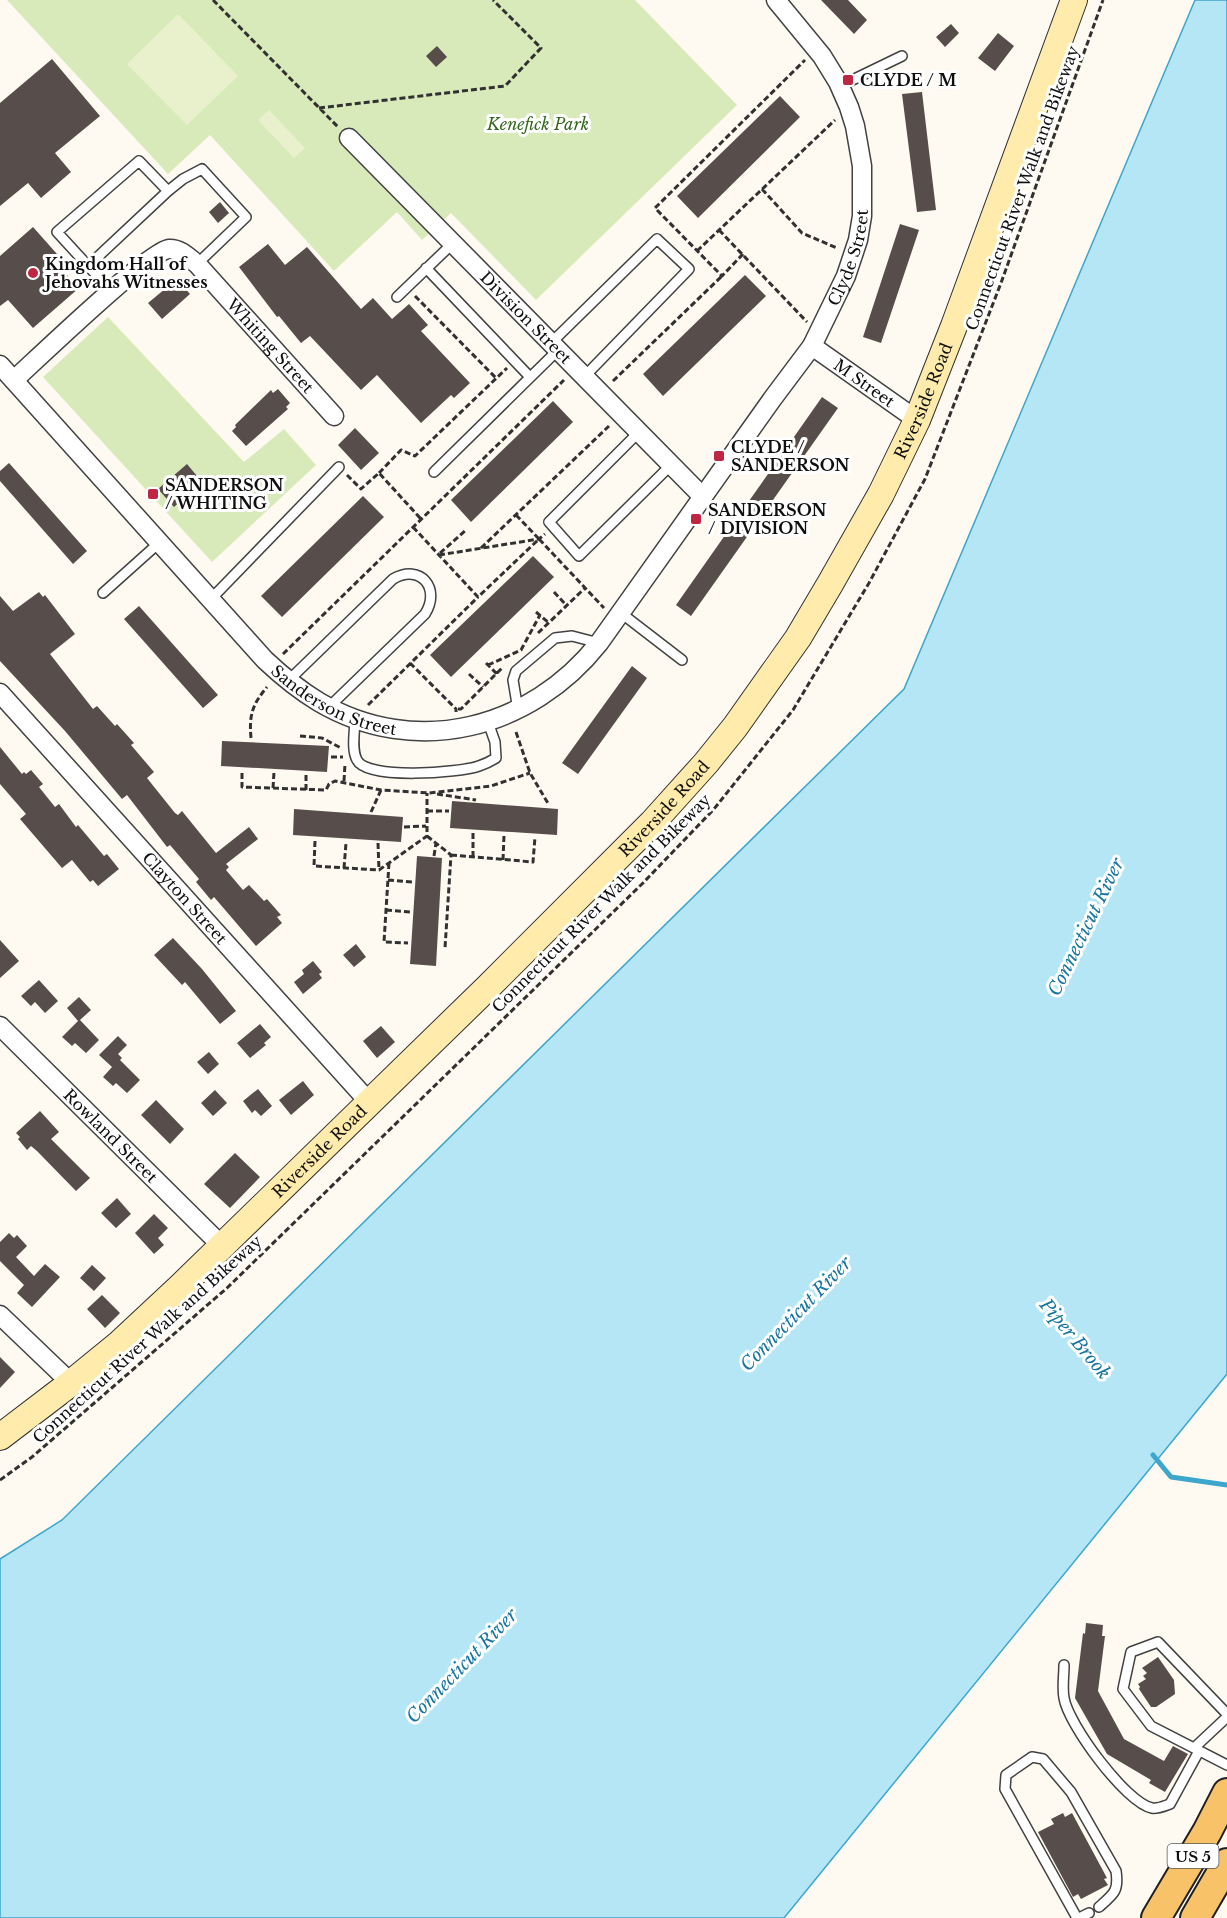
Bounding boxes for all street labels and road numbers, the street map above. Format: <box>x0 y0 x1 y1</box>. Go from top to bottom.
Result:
street label: Connecticut River Walk and Bikeway <box>961 42 1083 333</box>
street label: Clyde Street <box>823 209 872 309</box>
street label: Division Street <box>476 267 576 368</box>
street label: Whiting Street <box>222 293 318 397</box>
street label: Riverside Road <box>890 340 956 462</box>
street label: M Street <box>830 354 899 411</box>
street label: Sanderson Street <box>267 661 398 739</box>
street label: Riverside Road <box>614 756 714 861</box>
street label: Connecticut River Walk and Bikeway <box>487 789 715 1017</box>
street label: Clayton Street <box>138 848 232 948</box>
street label: Rowland Street <box>59 1085 162 1187</box>
street label: Riverside Road <box>268 1101 371 1202</box>
street label: Connecticut River Walk and Bikeway <box>28 1230 266 1447</box>
road number: US 5 <box>1168 1844 1218 1868</box>

